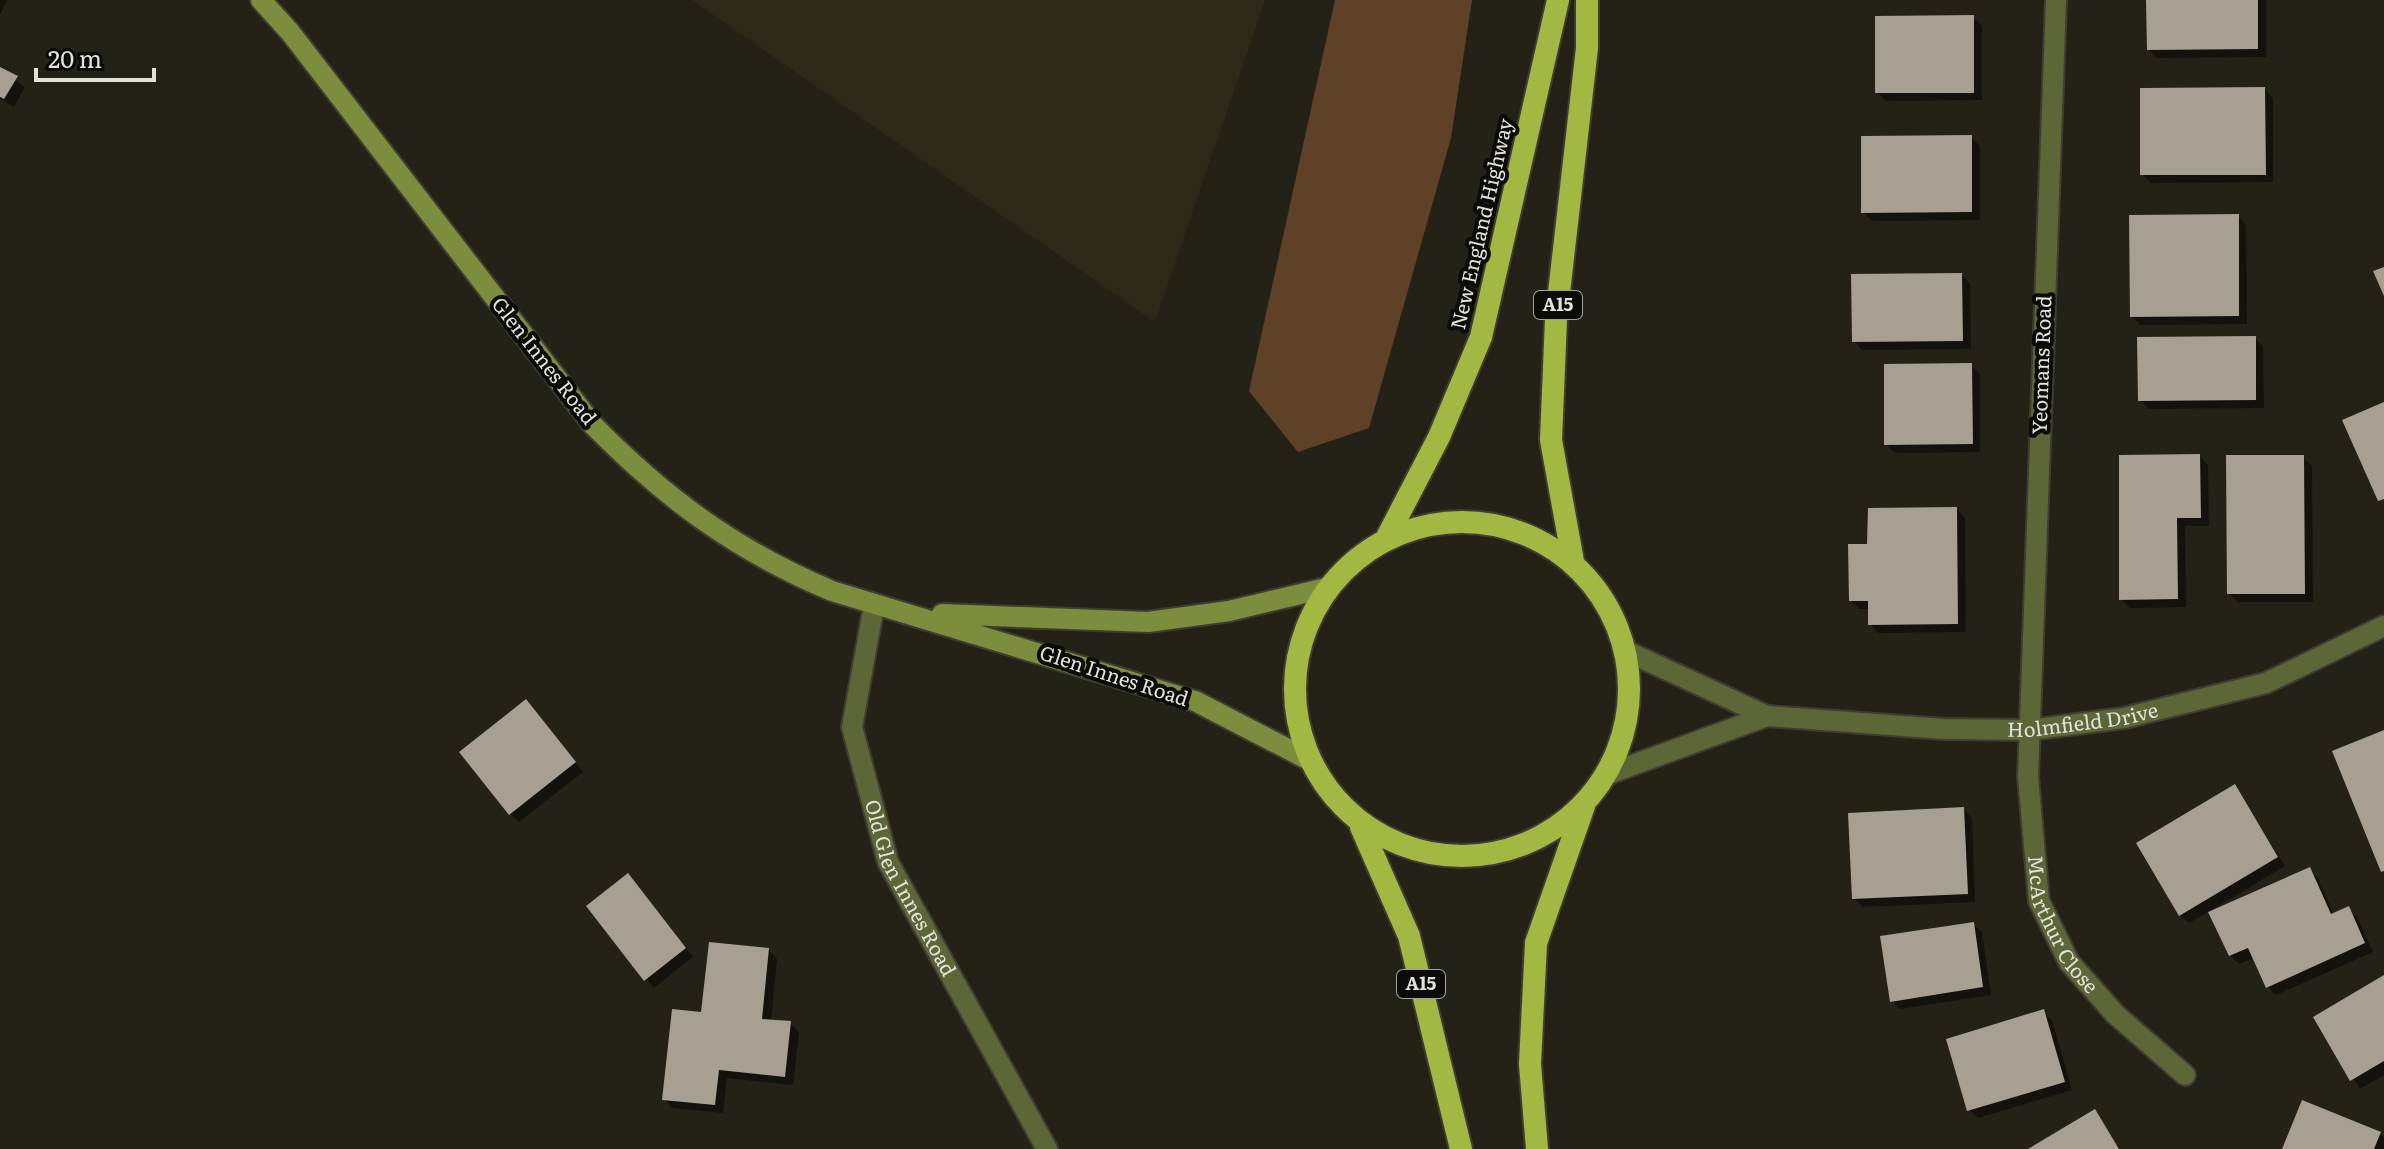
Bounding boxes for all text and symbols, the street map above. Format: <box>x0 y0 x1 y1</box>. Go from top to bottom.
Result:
scale bar <box>36 32 154 82</box>
text: 20 m <box>48 40 102 75</box>
street label: New England Highway <box>1441 115 1519 332</box>
street label: Glen Innes Road <box>486 289 605 430</box>
road number: A15 <box>1534 291 1582 319</box>
street label: Yeomans Road <box>2023 295 2057 435</box>
street label: Glen Innes Road <box>1036 636 1193 712</box>
street label: Holmfield Drive <box>2007 693 2161 744</box>
street label: Old Glen Innes Road <box>859 796 965 981</box>
street label: McArthur Close <box>2022 854 2107 999</box>
road number: A15 <box>1397 970 1445 998</box>

